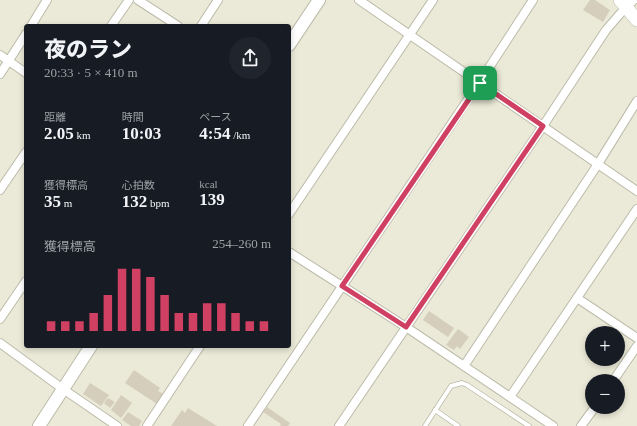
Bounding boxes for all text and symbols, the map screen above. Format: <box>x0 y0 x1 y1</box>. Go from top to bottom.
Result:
text: 夜のラン <box>44 37 132 62</box>
button: share <box>229 37 271 79</box>
text: 20:33 · 5 × 410 m <box>44 65 138 80</box>
pin <box>463 66 497 100</box>
icon: arrive <box>469 72 491 94</box>
text: 距離 <box>44 111 66 123</box>
text: 時間 <box>122 111 144 123</box>
text: ペース <box>199 111 232 123</box>
text: 2.05 <box>44 124 74 143</box>
text: 10:03 <box>122 124 161 143</box>
text: 4:54 <box>199 124 231 143</box>
text: km <box>74 129 91 141</box>
text: /km <box>231 129 250 141</box>
text: kcal <box>199 178 218 190</box>
text: 獲得標高 <box>44 179 88 191</box>
text: 心拍数 <box>122 179 155 191</box>
text: 139 <box>199 190 225 209</box>
text: 35 <box>44 192 61 211</box>
text: 132 <box>122 192 147 211</box>
text: m <box>61 197 72 209</box>
text: bpm <box>147 197 169 209</box>
text: 254–260 m <box>212 236 271 251</box>
text: 獲得標高 <box>44 239 96 254</box>
map controls <box>585 326 625 414</box>
button: + <box>585 326 625 366</box>
button: − <box>585 374 625 414</box>

